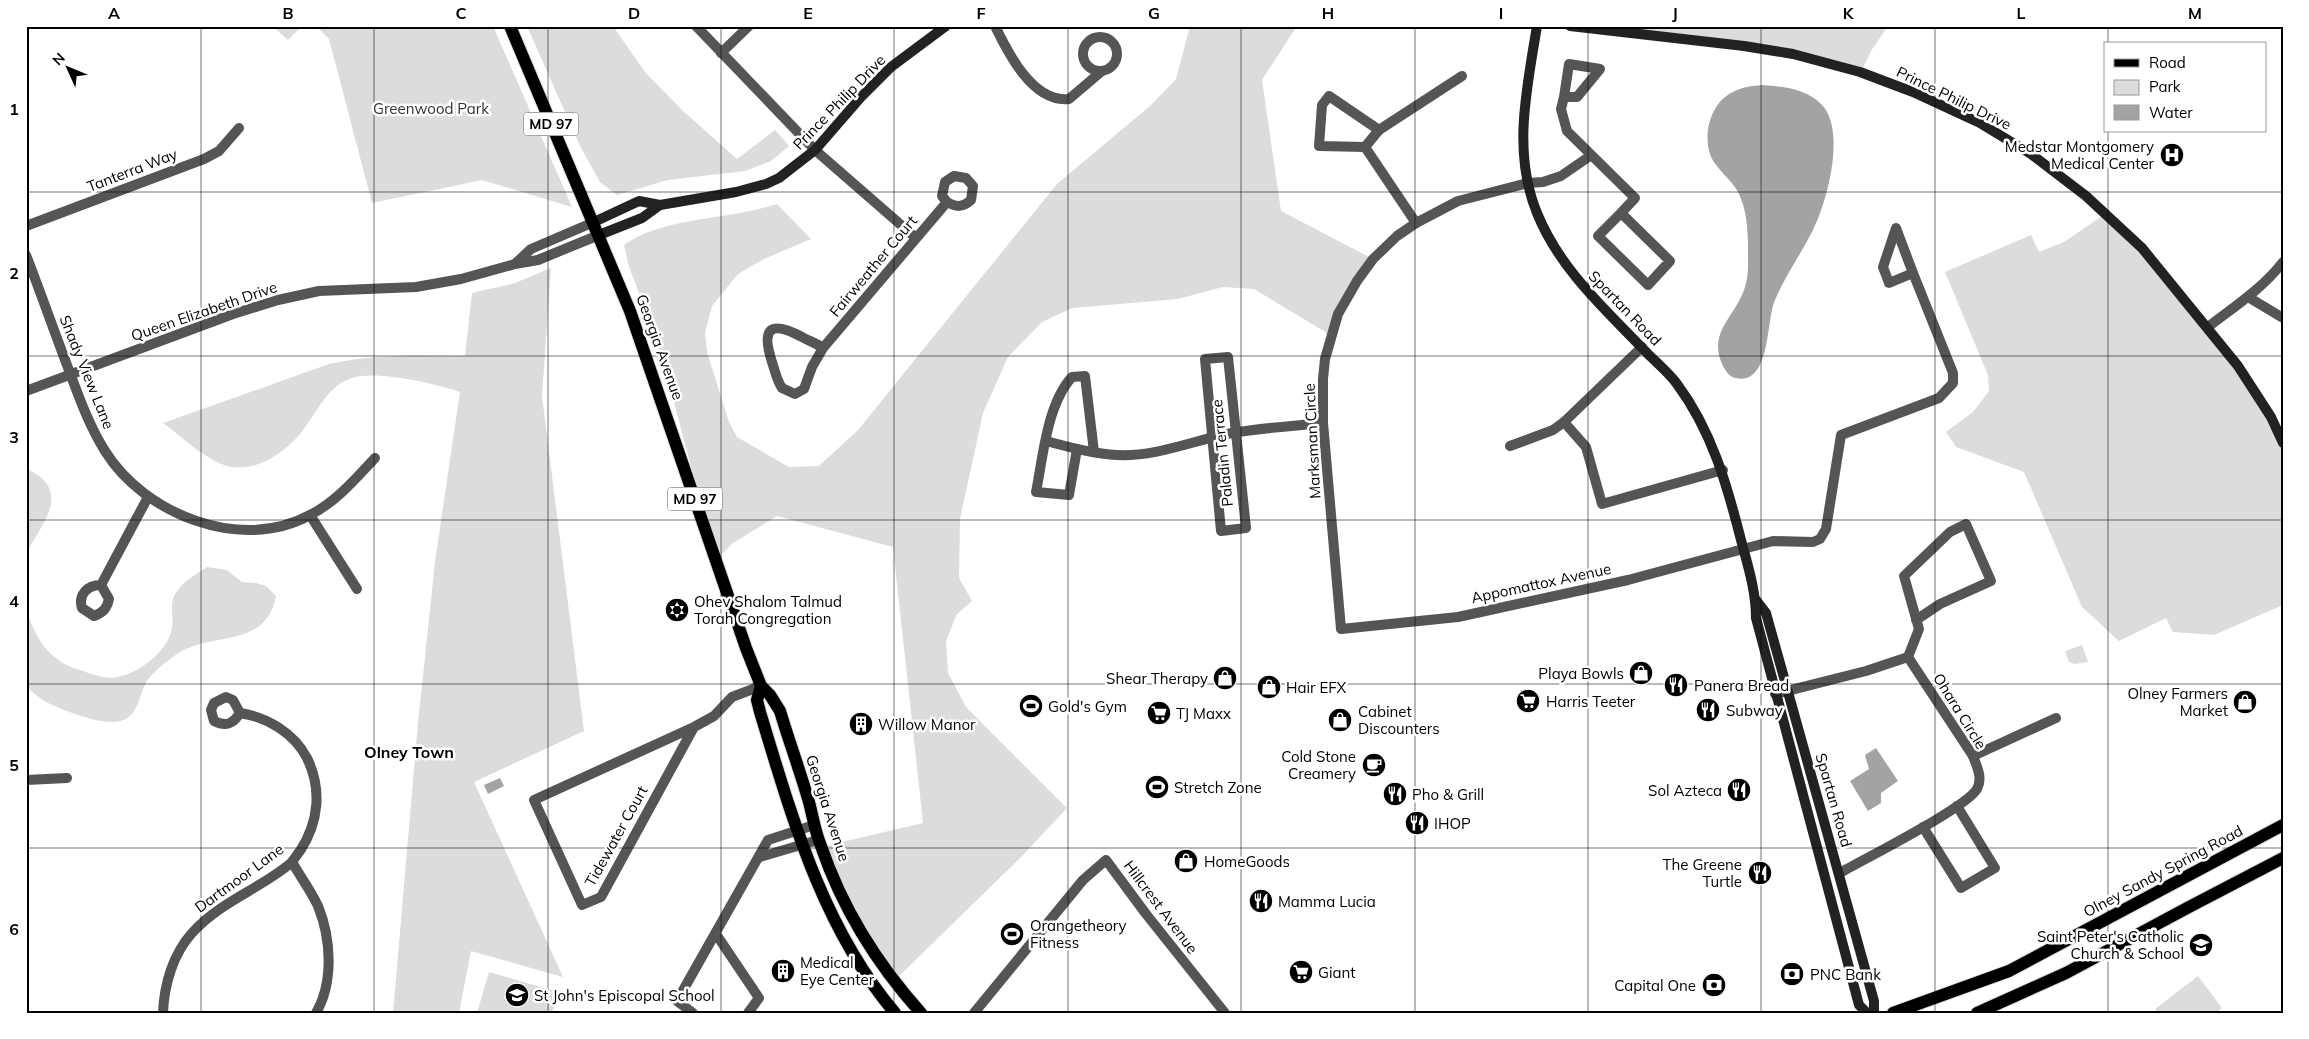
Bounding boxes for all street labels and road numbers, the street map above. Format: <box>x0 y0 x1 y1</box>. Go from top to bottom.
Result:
street label: Prince Philip Drive <box>789 50 889 154</box>
street label: Prince Philip Drive <box>1894 62 2014 134</box>
road number: MD 97 <box>524 112 578 136</box>
street label: Tanterra Way <box>84 144 180 196</box>
street label: Fairweather Court <box>825 212 921 320</box>
street label: Spartan Road <box>1585 267 1665 349</box>
street label: Queen Elizabeth Drive <box>128 277 280 345</box>
street label: Georgia Avenue <box>632 292 688 402</box>
street label: Shady View Lane <box>55 312 119 432</box>
street label: Marksman Circle <box>1299 383 1325 499</box>
street label: Paladin Terrace <box>1207 399 1237 507</box>
road number: MD 97 <box>668 488 722 510</box>
street label: Appomattox Avenue <box>1469 559 1613 607</box>
street label: Ohara Circle <box>1929 669 1991 753</box>
street label: Spartan Road <box>1812 751 1856 849</box>
street label: Georgia Avenue <box>802 752 854 864</box>
street label: Tidewater Court <box>580 782 652 890</box>
street label: Olney Sandy Spring Road <box>2080 821 2246 921</box>
street label: Dartmoor Lane <box>191 839 287 917</box>
street label: Hillcrest Avenue <box>1120 857 1202 957</box>

